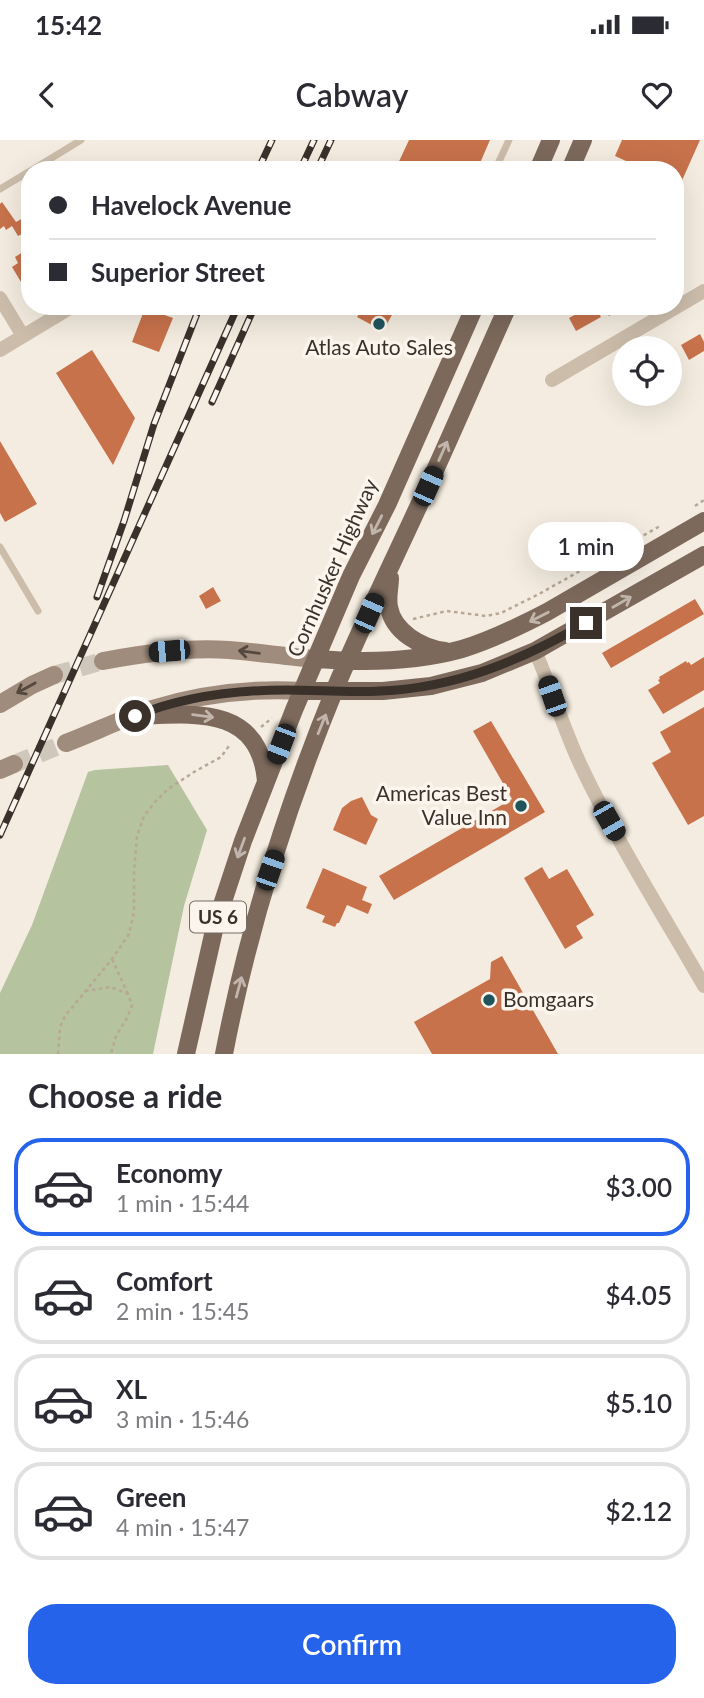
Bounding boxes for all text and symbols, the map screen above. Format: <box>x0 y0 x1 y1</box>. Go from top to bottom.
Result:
text: 15:42 <box>35 9 102 41</box>
text: Cabway <box>296 75 408 114</box>
icon: back <box>28 76 66 114</box>
icon: heart <box>638 76 676 114</box>
text: Havelock Avenue <box>91 189 291 221</box>
text: Superior Street <box>91 256 265 288</box>
marker: Atlas Auto Sales <box>371 316 387 332</box>
place label: Atlas Auto Sales <box>305 334 453 359</box>
map controls <box>612 336 682 406</box>
button: locate <box>612 336 682 406</box>
one-way arrow <box>438 441 451 462</box>
car <box>410 463 447 509</box>
street label: Cornhusker Highway <box>281 474 382 660</box>
one-way arrow <box>369 514 383 535</box>
callout: 1 min <box>528 522 644 570</box>
text: 1 min <box>558 532 614 560</box>
car <box>351 590 388 636</box>
one-way arrow <box>611 595 631 609</box>
route end <box>570 607 602 639</box>
one-way arrow <box>529 610 550 624</box>
car <box>148 639 191 663</box>
one-way arrow <box>238 646 261 659</box>
car <box>536 673 569 719</box>
one-way arrow <box>17 682 37 696</box>
route start <box>119 700 151 732</box>
one-way arrow <box>191 709 214 722</box>
one-way arrow <box>316 713 329 735</box>
car <box>264 721 299 767</box>
place label: Americas Best Value Inn <box>376 780 507 829</box>
marker: Americas Best Value Inn <box>513 798 529 814</box>
car <box>590 798 629 844</box>
one-way arrow <box>233 837 246 859</box>
car <box>254 847 287 893</box>
road number: US 6 <box>190 902 246 932</box>
one-way arrow <box>233 976 246 998</box>
place label: Bomgaars <box>503 986 594 1011</box>
marker: Bomgaars <box>481 992 497 1008</box>
text: Choose a ride <box>28 1076 222 1115</box>
icon: car <box>32 1156 95 1219</box>
text: Economy <box>116 1157 222 1189</box>
text: $3.00 <box>606 1171 672 1203</box>
text: 1 min · 15:44 <box>116 1189 249 1217</box>
icon: car <box>32 1264 95 1327</box>
text: Comfort <box>116 1265 213 1297</box>
text: $4.05 <box>606 1279 672 1311</box>
text: 2 min · 15:45 <box>116 1297 249 1325</box>
icon: car <box>32 1372 95 1435</box>
text: XL <box>116 1373 147 1405</box>
text: $5.10 <box>606 1387 672 1419</box>
text: 3 min · 15:46 <box>116 1405 249 1433</box>
icon: car <box>32 1480 95 1543</box>
text: Green <box>116 1481 186 1513</box>
text: $2.12 <box>606 1495 672 1527</box>
text: 4 min · 15:47 <box>116 1513 249 1541</box>
button: Confirm <box>28 1604 676 1684</box>

